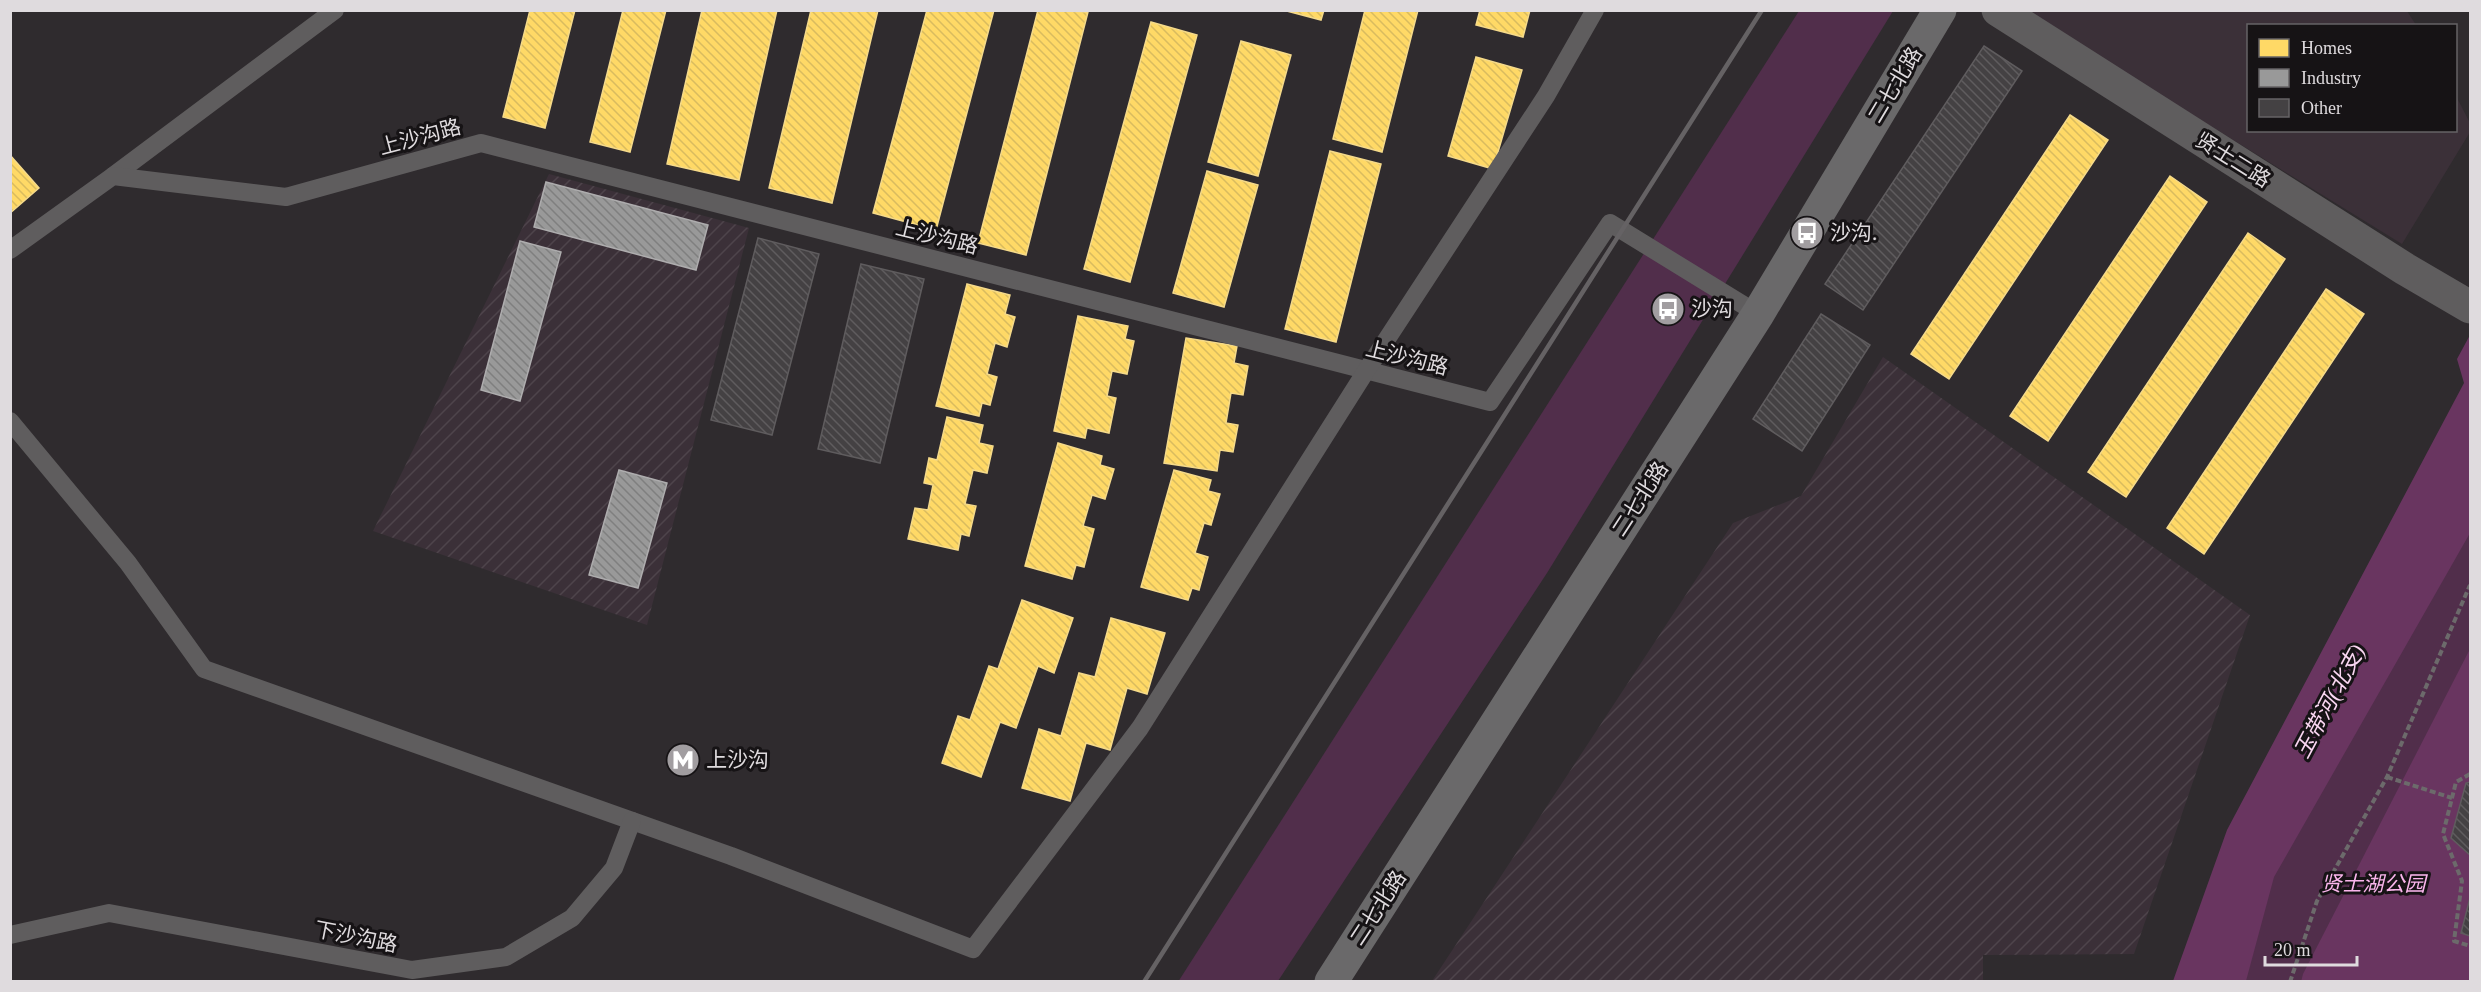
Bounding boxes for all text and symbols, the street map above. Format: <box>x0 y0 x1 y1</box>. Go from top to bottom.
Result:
legend <box>2247 24 2457 132</box>
text: Homes <box>2301 38 2352 58</box>
street label: 二七北路 <box>1863 43 1927 127</box>
text: Industry <box>2301 68 2361 88</box>
text: Other <box>2301 98 2342 118</box>
street label: 上沙沟路 <box>376 115 464 159</box>
street label: 贤士二路 <box>2191 128 2275 192</box>
street label: 上沙沟路 <box>893 215 981 259</box>
bus stop icon: 沙沟. <box>1789 215 1825 251</box>
place label: 沙沟. <box>1830 221 1877 245</box>
bus stop icon: 沙沟 <box>1650 291 1686 327</box>
place label: 沙沟 <box>1691 297 1733 321</box>
street label: 上沙沟路 <box>1363 336 1451 380</box>
street label: 二七北路 <box>1607 457 1673 541</box>
water label: 玉带河(北支) <box>2289 640 2370 762</box>
metro station icon: 上沙沟 <box>665 742 701 778</box>
place label: 上沙沟 <box>706 748 769 772</box>
street label: 二七北路 <box>1345 866 1411 950</box>
park label: 贤士湖公园 <box>2321 872 2428 896</box>
street label: 下沙沟路 <box>312 917 400 957</box>
scale bar <box>2265 929 2356 967</box>
text: 20 m <box>2274 940 2311 960</box>

